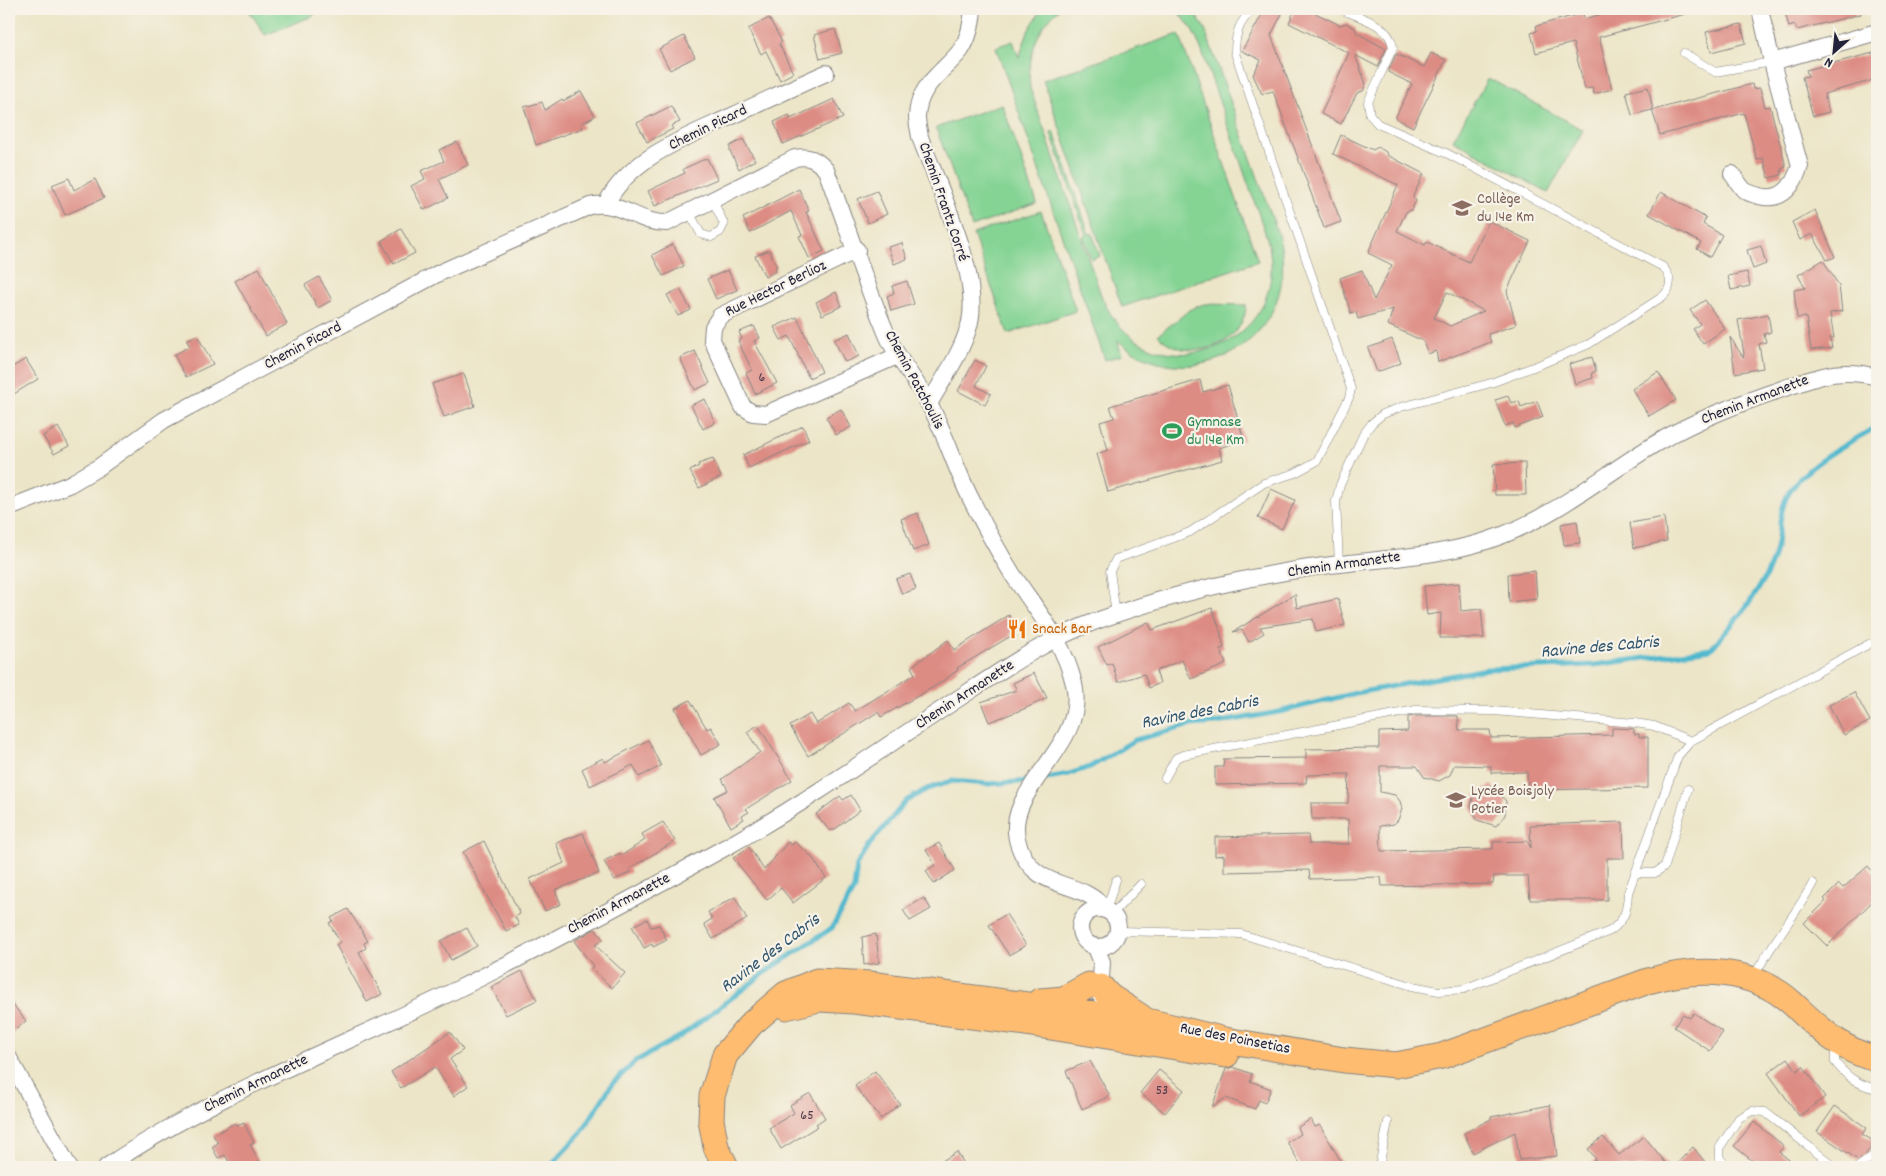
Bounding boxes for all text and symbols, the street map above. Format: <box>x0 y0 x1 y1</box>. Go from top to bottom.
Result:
north arrow <box>1808 28 1858 78</box>
text: N <box>1821 51 1837 72</box>
street label: Chemin Picard <box>665 99 751 157</box>
street label: Chemin Frantz Corré <box>912 139 974 265</box>
place label: Collège du 14e Km <box>1477 188 1534 229</box>
school or university icon: Collège du 14e Km <box>1451 197 1473 219</box>
street label: Rue Hector Berlioz <box>721 255 831 323</box>
street label: Chemin Picard <box>260 316 346 376</box>
street label: Chemin Patchoulis <box>878 326 950 434</box>
house number: 6 <box>759 368 766 388</box>
street label: Chemin Armanette <box>1698 369 1812 431</box>
place label: Gymnase du 14e Km <box>1187 411 1244 452</box>
sports icon: Gymnase du 14e Km <box>1161 420 1183 442</box>
street label: Chemin Armanette <box>1286 546 1402 584</box>
restaurant icon: Snack Bar <box>1006 618 1028 640</box>
place label: Snack Bar <box>1032 618 1092 641</box>
water label: Ravine des Cabris <box>1540 630 1661 666</box>
street label: Chemin Armanette <box>911 654 1019 736</box>
water label: Ravine des Cabris <box>1139 689 1261 737</box>
place label: Lycée Boisjoly Potier <box>1471 780 1555 821</box>
school or university icon: Lycée Boisjoly Potier <box>1445 789 1467 811</box>
street label: Chemin Armanette <box>563 867 675 941</box>
water label: Ravine des Cabris <box>716 908 826 1000</box>
street label: Rue des Poinsetias <box>1178 1017 1292 1061</box>
street label: Chemin Armanette <box>200 1049 312 1119</box>
house number: 53 <box>1156 1081 1168 1101</box>
house number: 65 <box>800 1106 814 1126</box>

